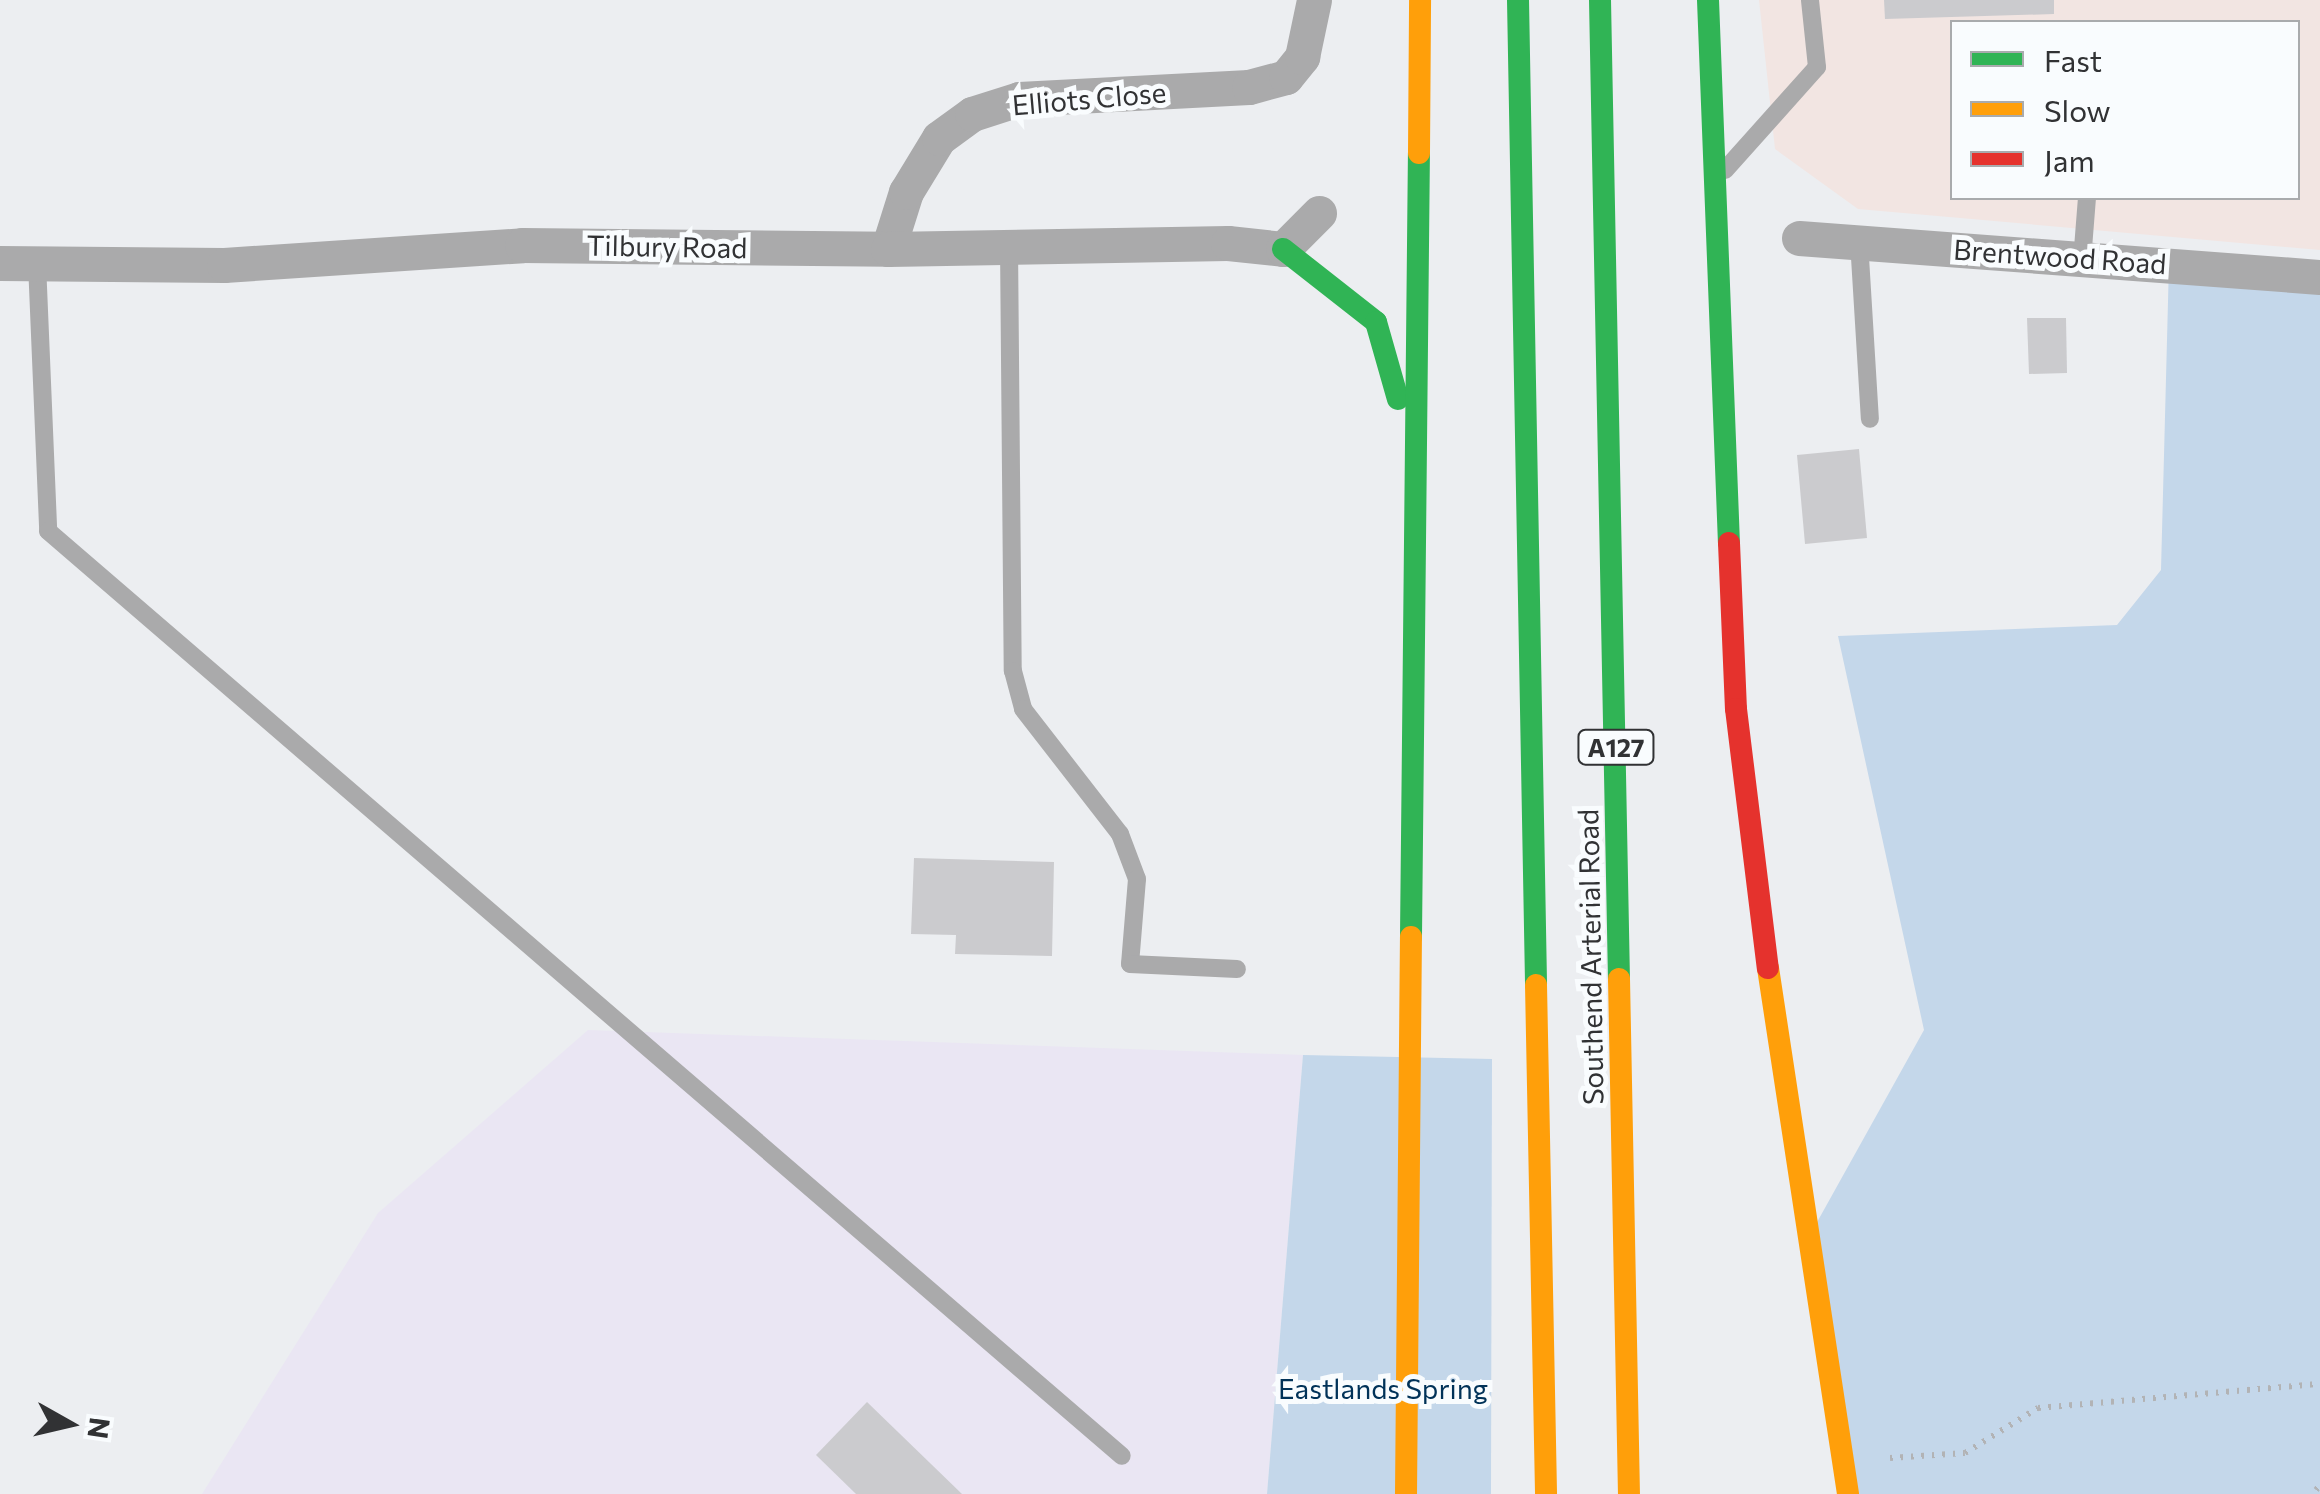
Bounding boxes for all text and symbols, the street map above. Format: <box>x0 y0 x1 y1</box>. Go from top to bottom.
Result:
legend <box>1950 20 2300 200</box>
text: Fast <box>2044 41 2102 78</box>
street label: Elliots Close <box>1011 75 1167 121</box>
text: Slow <box>2044 91 2111 128</box>
text: Jam <box>2044 141 2095 178</box>
street label: Tilbury Road <box>586 228 748 264</box>
street label: Brentwood Road <box>1952 232 2168 280</box>
road number: A127 <box>1576 727 1656 767</box>
street label: Southend Arterial Road <box>1571 809 1609 1105</box>
park label: Eastlands Spring <box>1278 1371 1488 1405</box>
north arrow <box>20 1374 120 1474</box>
text: N <box>81 1415 118 1441</box>

